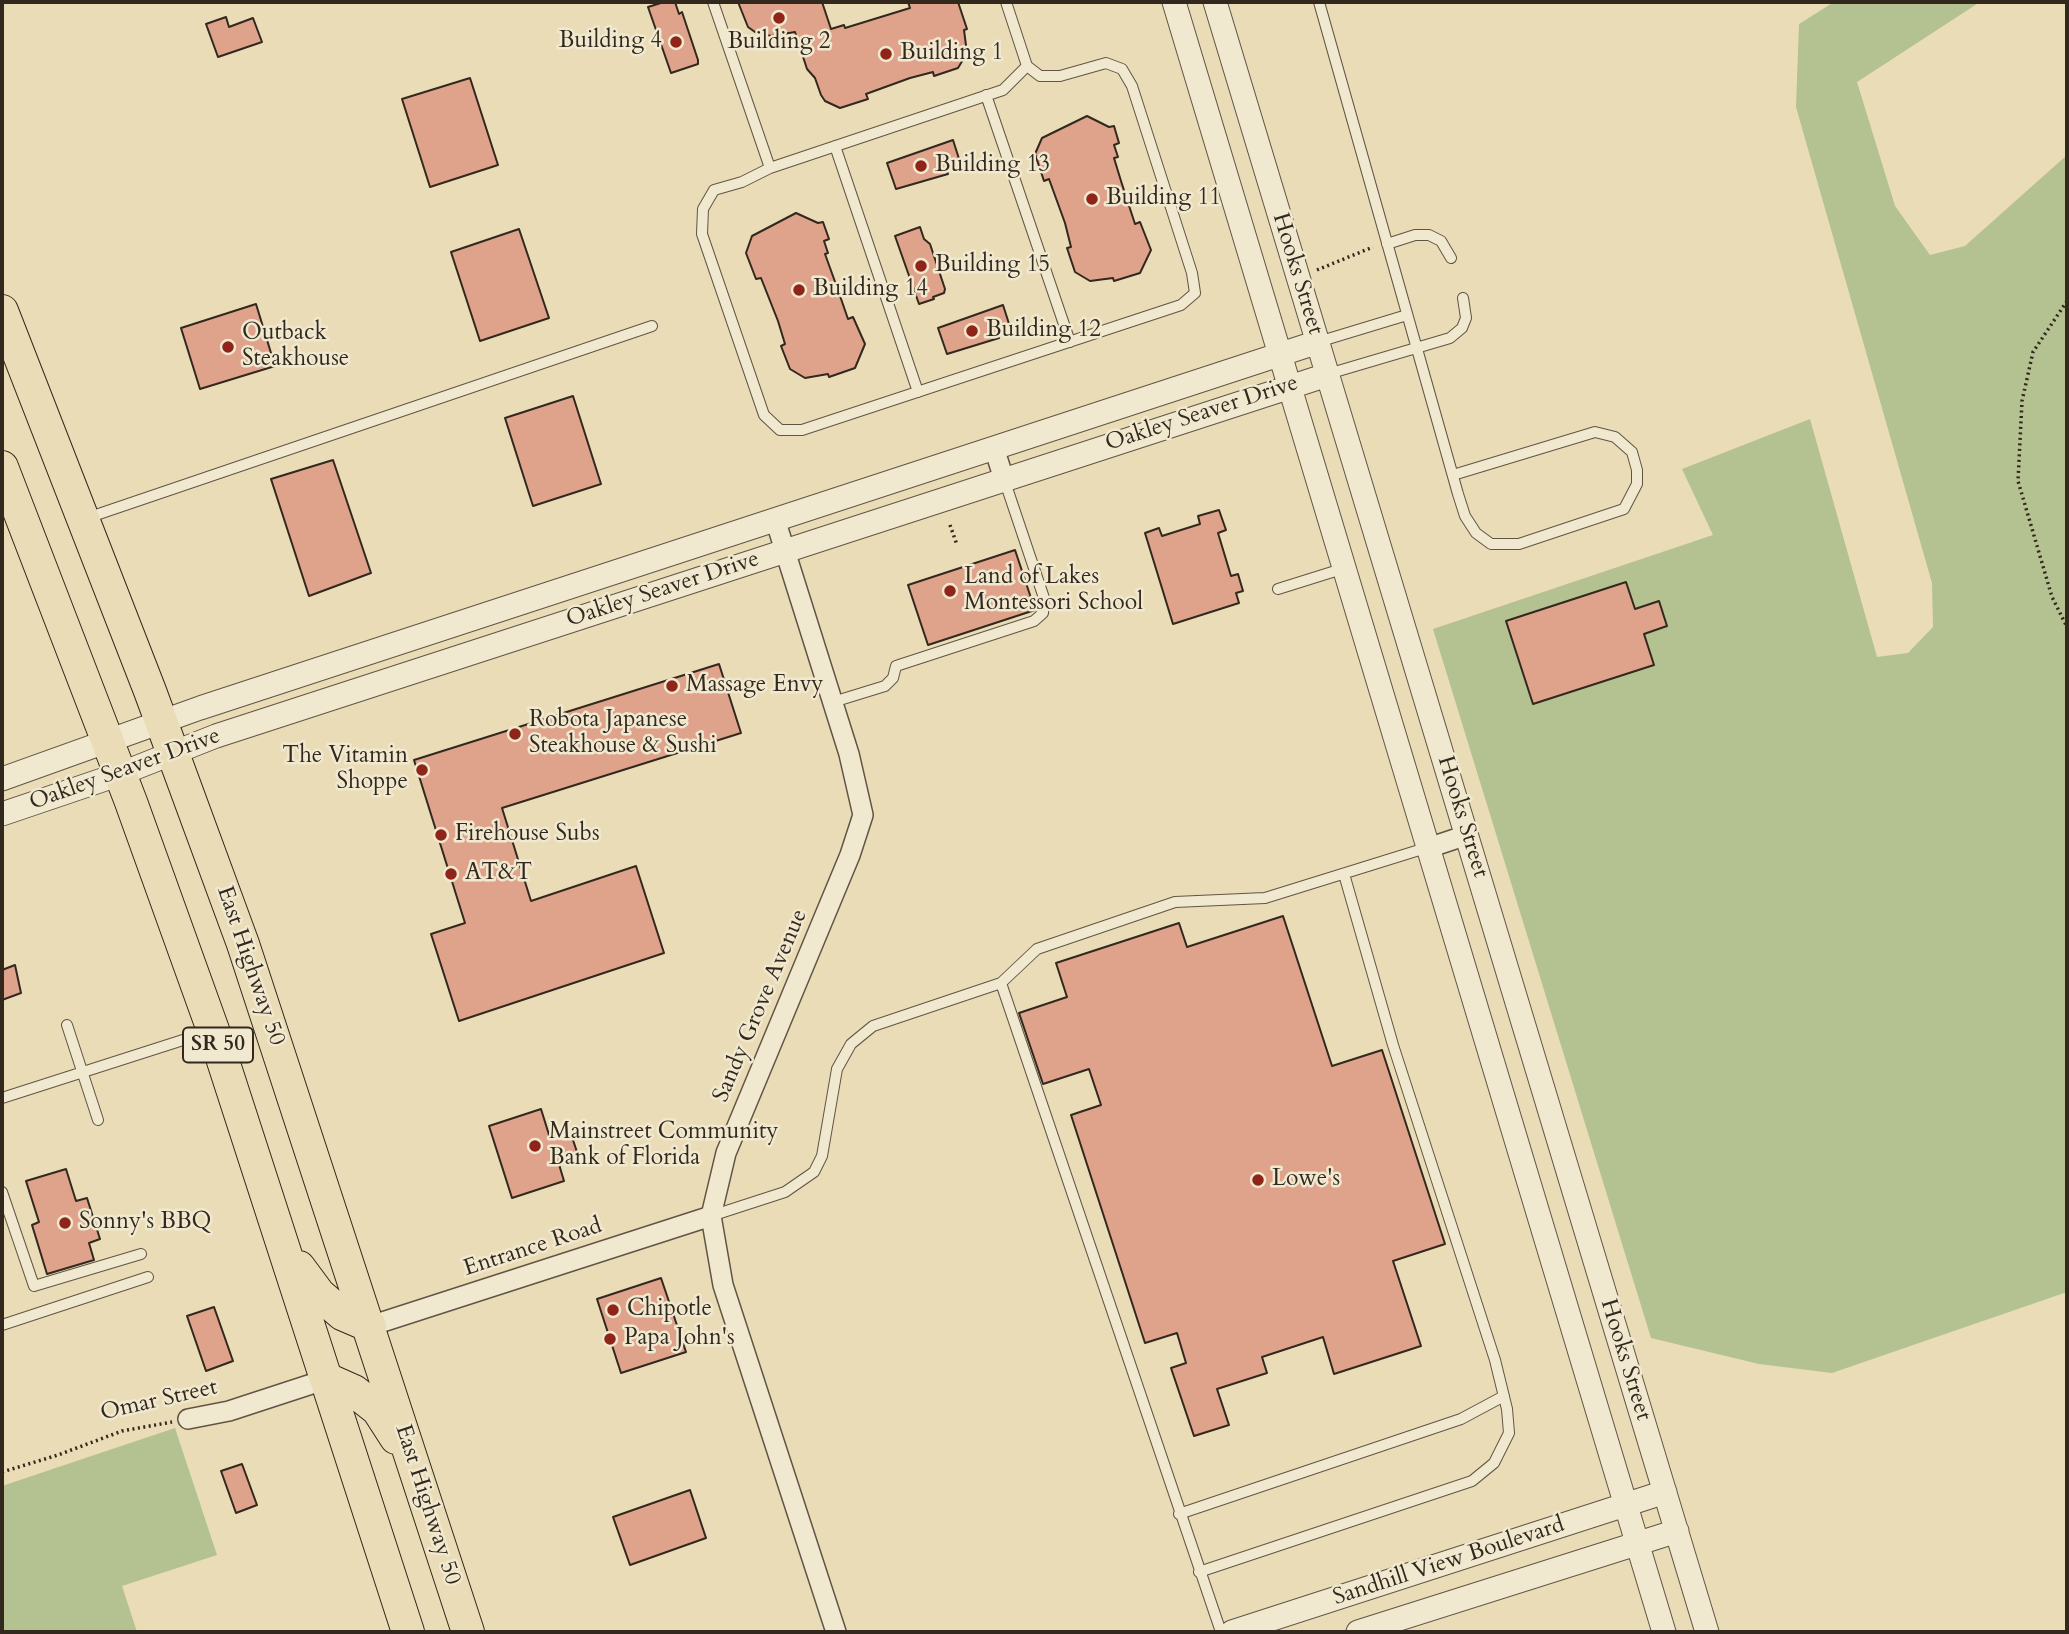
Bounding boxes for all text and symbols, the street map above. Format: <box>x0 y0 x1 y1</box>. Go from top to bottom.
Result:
marker: Building 2 <box>771 10 787 26</box>
place label: Building 4 <box>559 28 662 56</box>
place label: Building 2 <box>727 29 831 57</box>
marker: Building 4 <box>668 34 684 50</box>
place label: Building 1 <box>900 40 1003 68</box>
marker: Building 1 <box>878 46 894 62</box>
place label: Building 13 <box>935 152 1050 180</box>
marker: Building 13 <box>913 158 929 174</box>
place label: Building 11 <box>1106 185 1221 213</box>
marker: Building 11 <box>1084 191 1100 207</box>
street label: Hooks Street <box>1265 210 1329 338</box>
place label: Building 15 <box>935 252 1050 280</box>
marker: Building 15 <box>913 258 929 274</box>
place label: Building 14 <box>813 276 928 304</box>
marker: Building 14 <box>791 282 807 298</box>
place label: Building 12 <box>986 317 1101 345</box>
place label: Outback Steakhouse <box>242 320 349 374</box>
marker: Building 12 <box>964 323 980 339</box>
marker: Outback Steakhouse <box>220 339 236 355</box>
street label: Oakley Seaver Drive <box>1102 370 1302 458</box>
street label: Oakley Seaver Drive <box>563 546 763 634</box>
place label: Land of Lakes Montessori School <box>964 564 1143 618</box>
marker: Land of Lakes Montessori School <box>942 583 958 599</box>
place label: Massage Envy <box>686 672 823 700</box>
marker: Massage Envy <box>664 678 680 694</box>
place label: Robota Japanese Steakhouse & Sushi <box>529 707 717 761</box>
street label: Oakley Seaver Drive <box>26 723 224 817</box>
marker: Robota Japanese Steakhouse & Sushi <box>507 726 523 742</box>
place label: The Vitamin Shoppe <box>282 743 408 797</box>
street label: Hooks Street <box>1430 753 1494 881</box>
marker: The Vitamin Shoppe <box>414 762 430 778</box>
place label: Firehouse Subs <box>455 821 600 849</box>
marker: Firehouse Subs <box>433 827 449 843</box>
place label: AT&T <box>465 860 532 888</box>
marker: AT&T <box>443 866 459 882</box>
street label: East Highway 50 <box>210 883 290 1049</box>
street label: Sandy Grove Avenue <box>708 905 814 1107</box>
road number: SR 50 <box>183 1028 253 1062</box>
place label: Mainstreet Community Bank of Florida <box>549 1119 778 1173</box>
marker: Mainstreet Community Bank of Florida <box>527 1138 543 1154</box>
place label: Lowe's <box>1272 1166 1340 1194</box>
marker: Lowe's <box>1250 1172 1266 1188</box>
place label: Sonny's BBQ <box>79 1209 211 1237</box>
street label: Entrance Road <box>460 1213 606 1283</box>
marker: Sonny's BBQ <box>57 1215 73 1231</box>
place label: Chipotle <box>627 1296 712 1324</box>
street label: Hooks Street <box>1593 1296 1657 1424</box>
marker: Chipotle <box>605 1302 621 1318</box>
place label: Papa John's <box>624 1325 735 1353</box>
marker: Papa John's <box>602 1331 618 1347</box>
street label: Omar Street <box>98 1374 220 1428</box>
street label: East Highway 50 <box>388 1421 466 1589</box>
street label: Sandhill View Boulevard <box>1330 1512 1568 1612</box>

